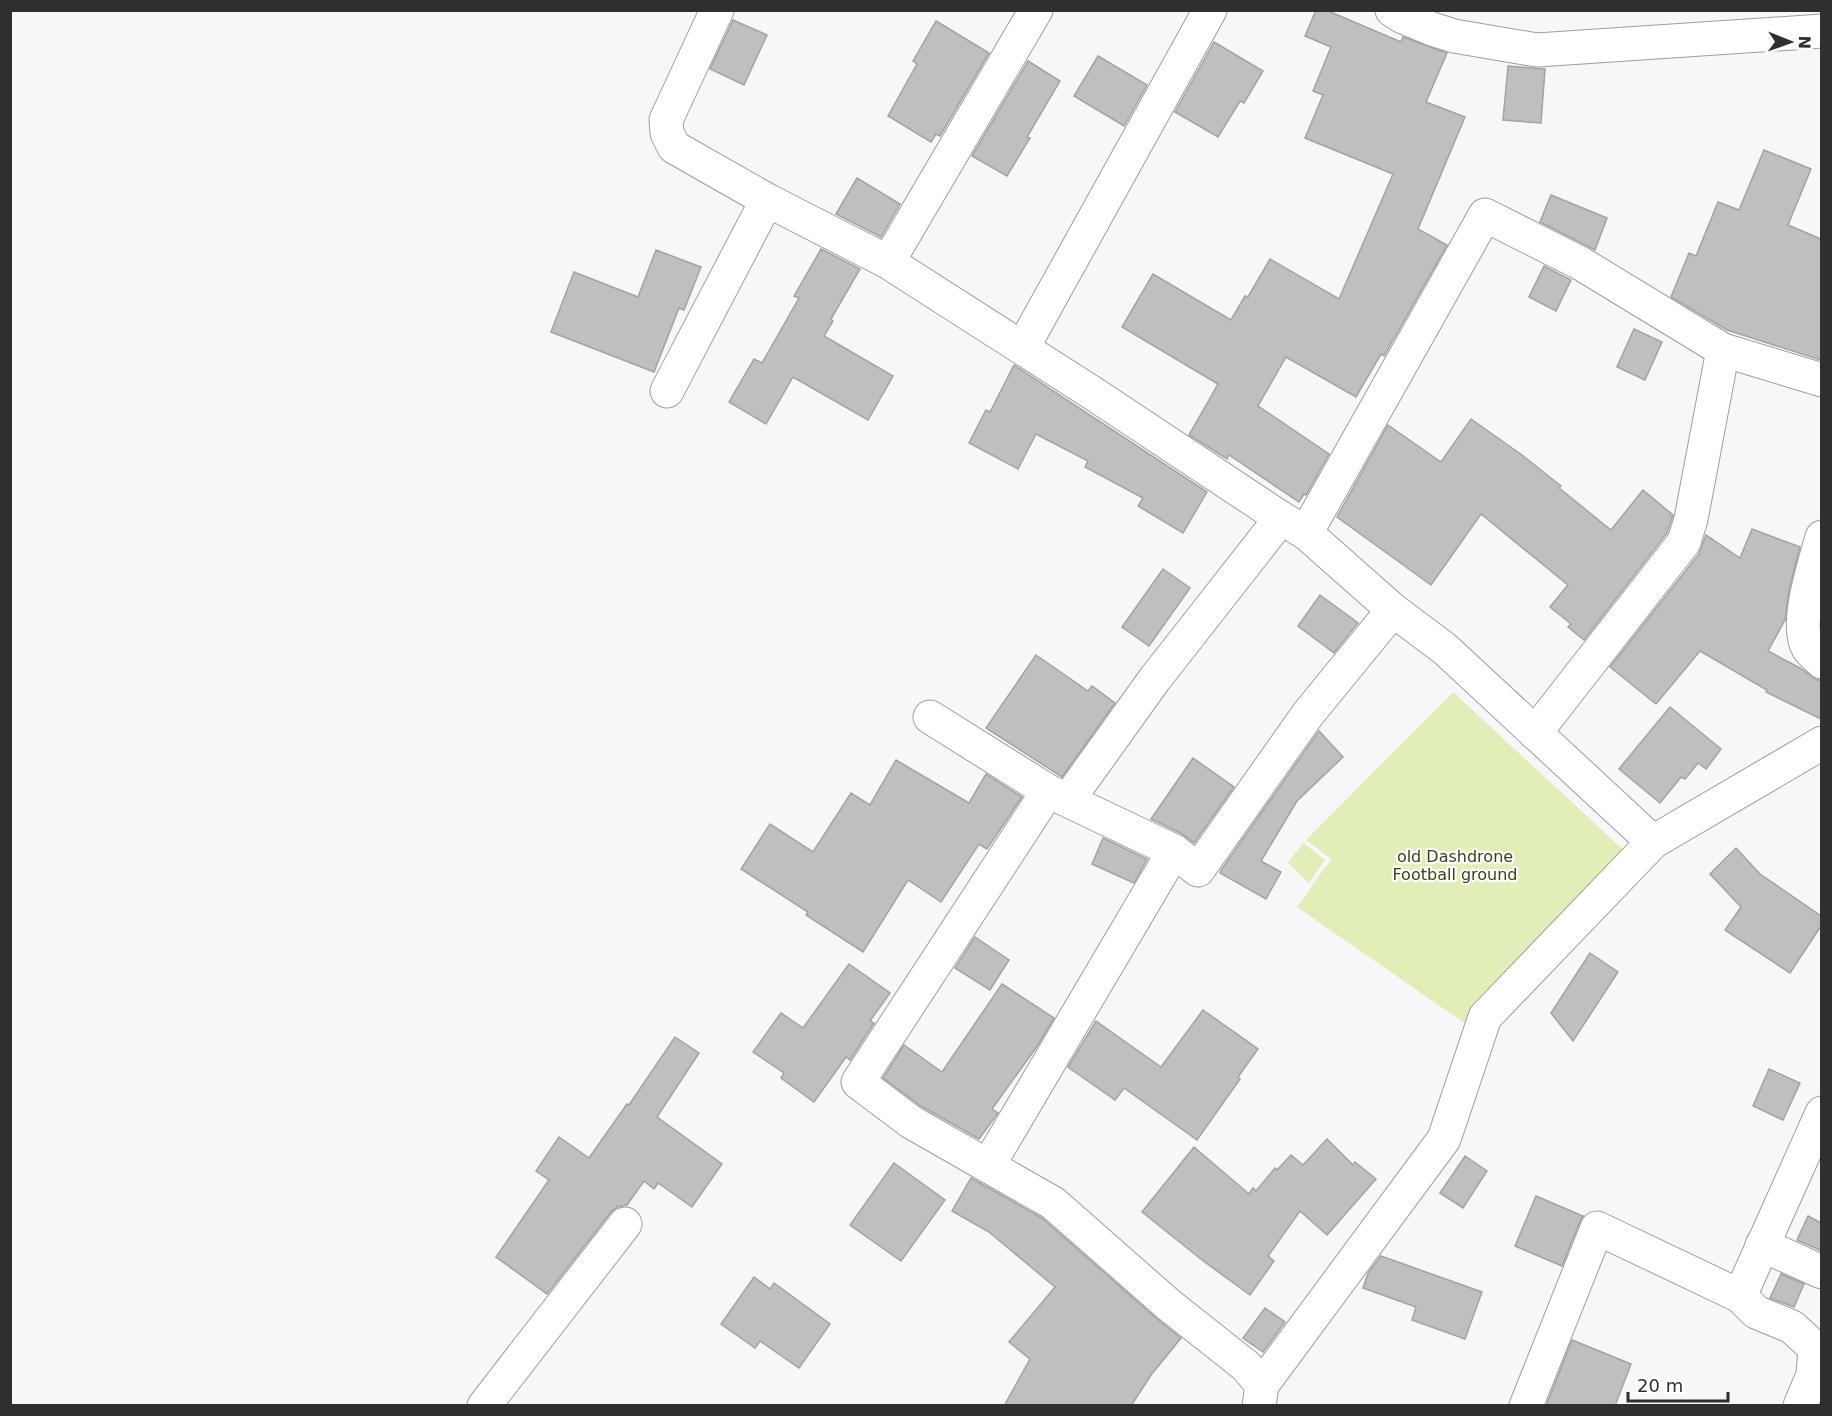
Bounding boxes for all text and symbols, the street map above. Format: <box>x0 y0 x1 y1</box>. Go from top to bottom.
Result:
north arrow <box>1760 12 1820 72</box>
text: N <box>1795 35 1814 49</box>
park label: old Dashdrone Football ground <box>1392 847 1518 884</box>
scale bar <box>1628 1365 1728 1403</box>
text: 20 m <box>1637 1375 1683 1396</box>

